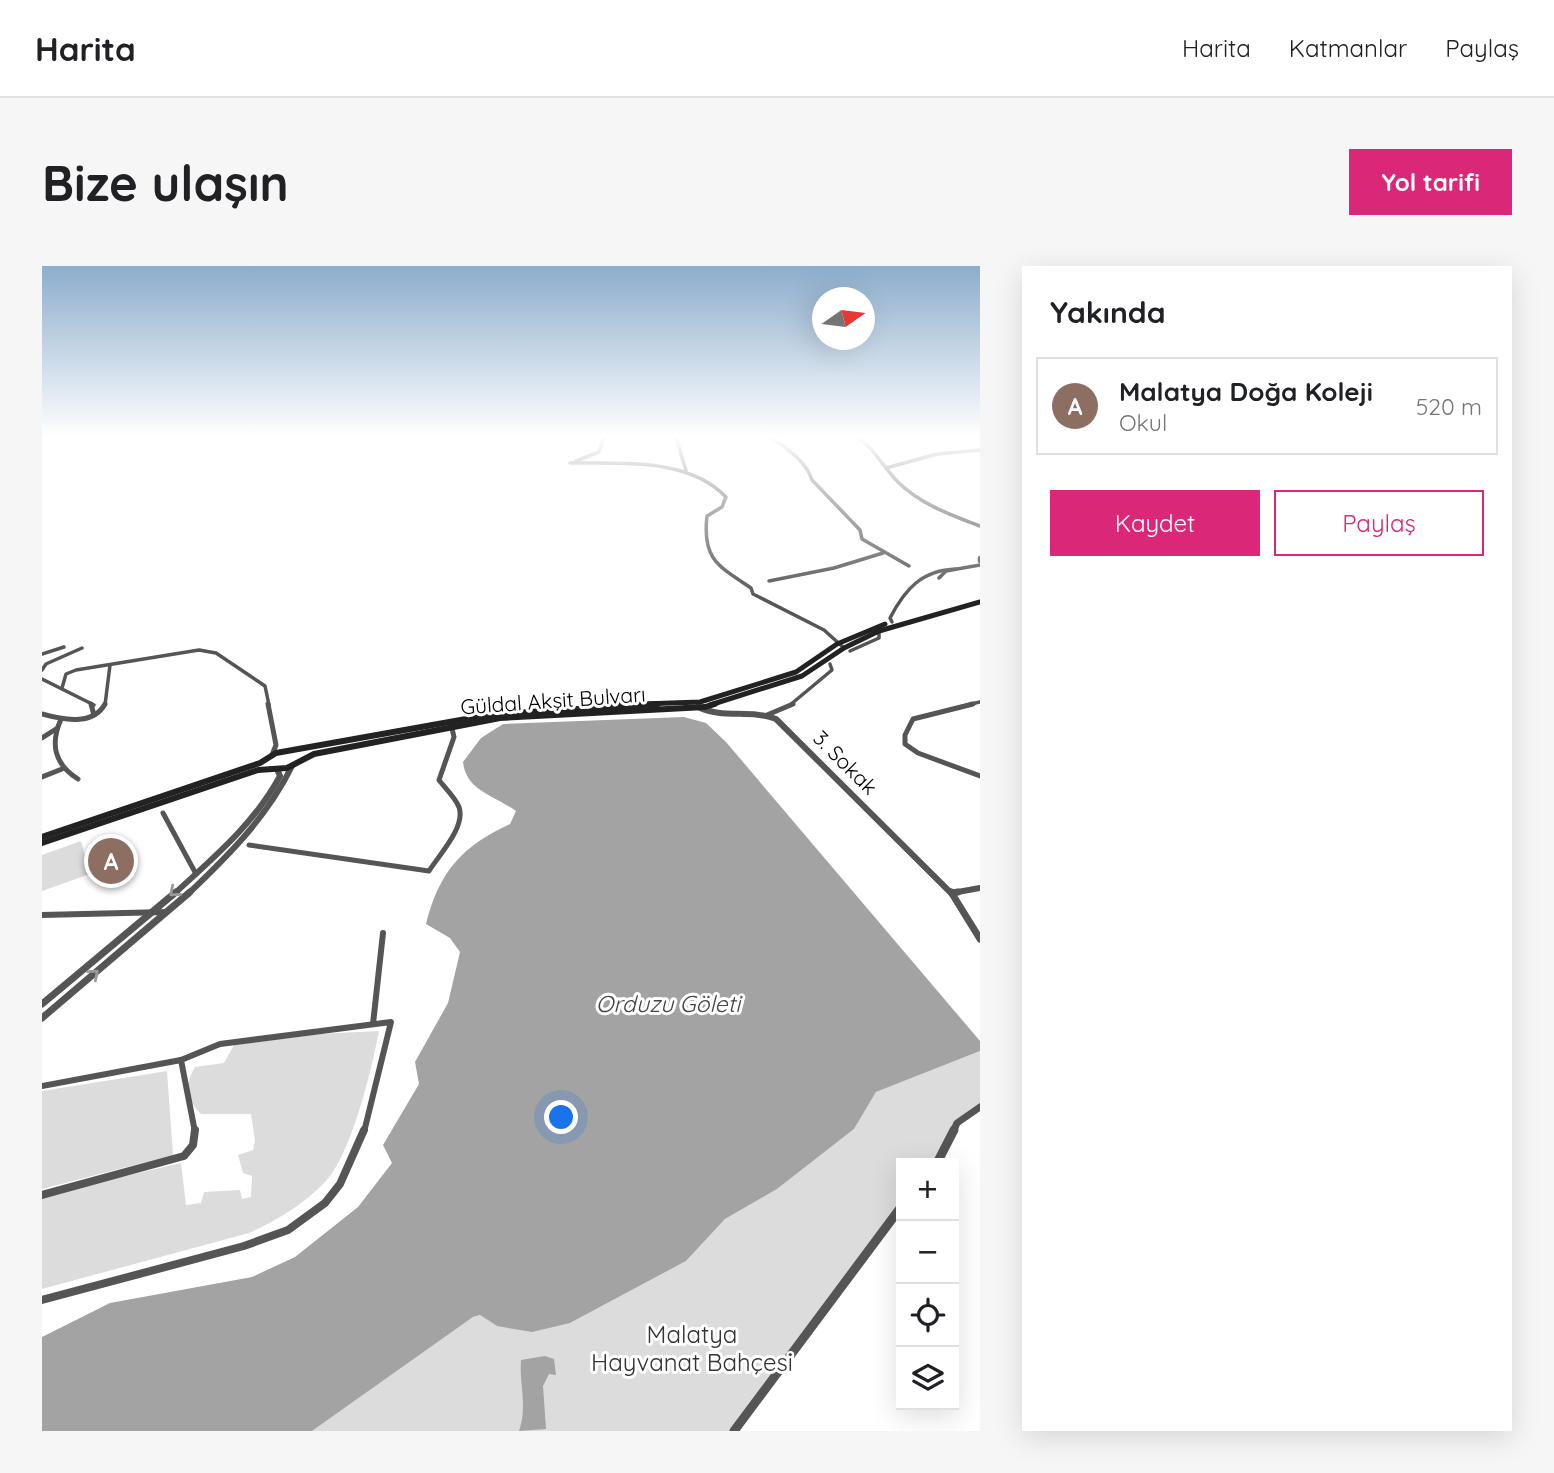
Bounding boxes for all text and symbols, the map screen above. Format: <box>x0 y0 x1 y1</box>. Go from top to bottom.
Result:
text: Harita <box>35 28 136 69</box>
text: Harita <box>1182 33 1251 63</box>
text: Katmanlar <box>1289 33 1407 63</box>
text: Paylaş <box>1445 33 1519 63</box>
button: Yol tarifi <box>1349 149 1512 215</box>
text: Bize ulaşın <box>42 152 289 213</box>
north arrow <box>812 287 875 350</box>
text: Yakında <box>1050 293 1165 331</box>
text: Malatya Doğa Koleji <box>1119 375 1373 408</box>
text: A <box>1068 392 1082 421</box>
text: 520 m <box>1416 392 1482 421</box>
text: Okul <box>1119 408 1167 437</box>
button: Kaydet <box>1050 490 1260 556</box>
button: Paylaş <box>1274 490 1484 556</box>
street label: Güldal Akşit Bulvarı <box>459 681 646 719</box>
street label: 3. Sokak <box>808 725 883 800</box>
pin: A <box>88 835 134 887</box>
one-way arrow <box>169 884 182 896</box>
one-way arrow <box>85 970 98 982</box>
water label: Orduzu Göleti <box>596 989 743 1018</box>
your location <box>544 1100 578 1134</box>
map controls <box>896 1158 959 1410</box>
button: + <box>896 1158 959 1221</box>
button: − <box>896 1221 959 1284</box>
button: locate <box>896 1284 959 1347</box>
park label: Malatya Hayvanat Bahçesi <box>591 1319 793 1377</box>
button: layers <box>896 1347 959 1410</box>

